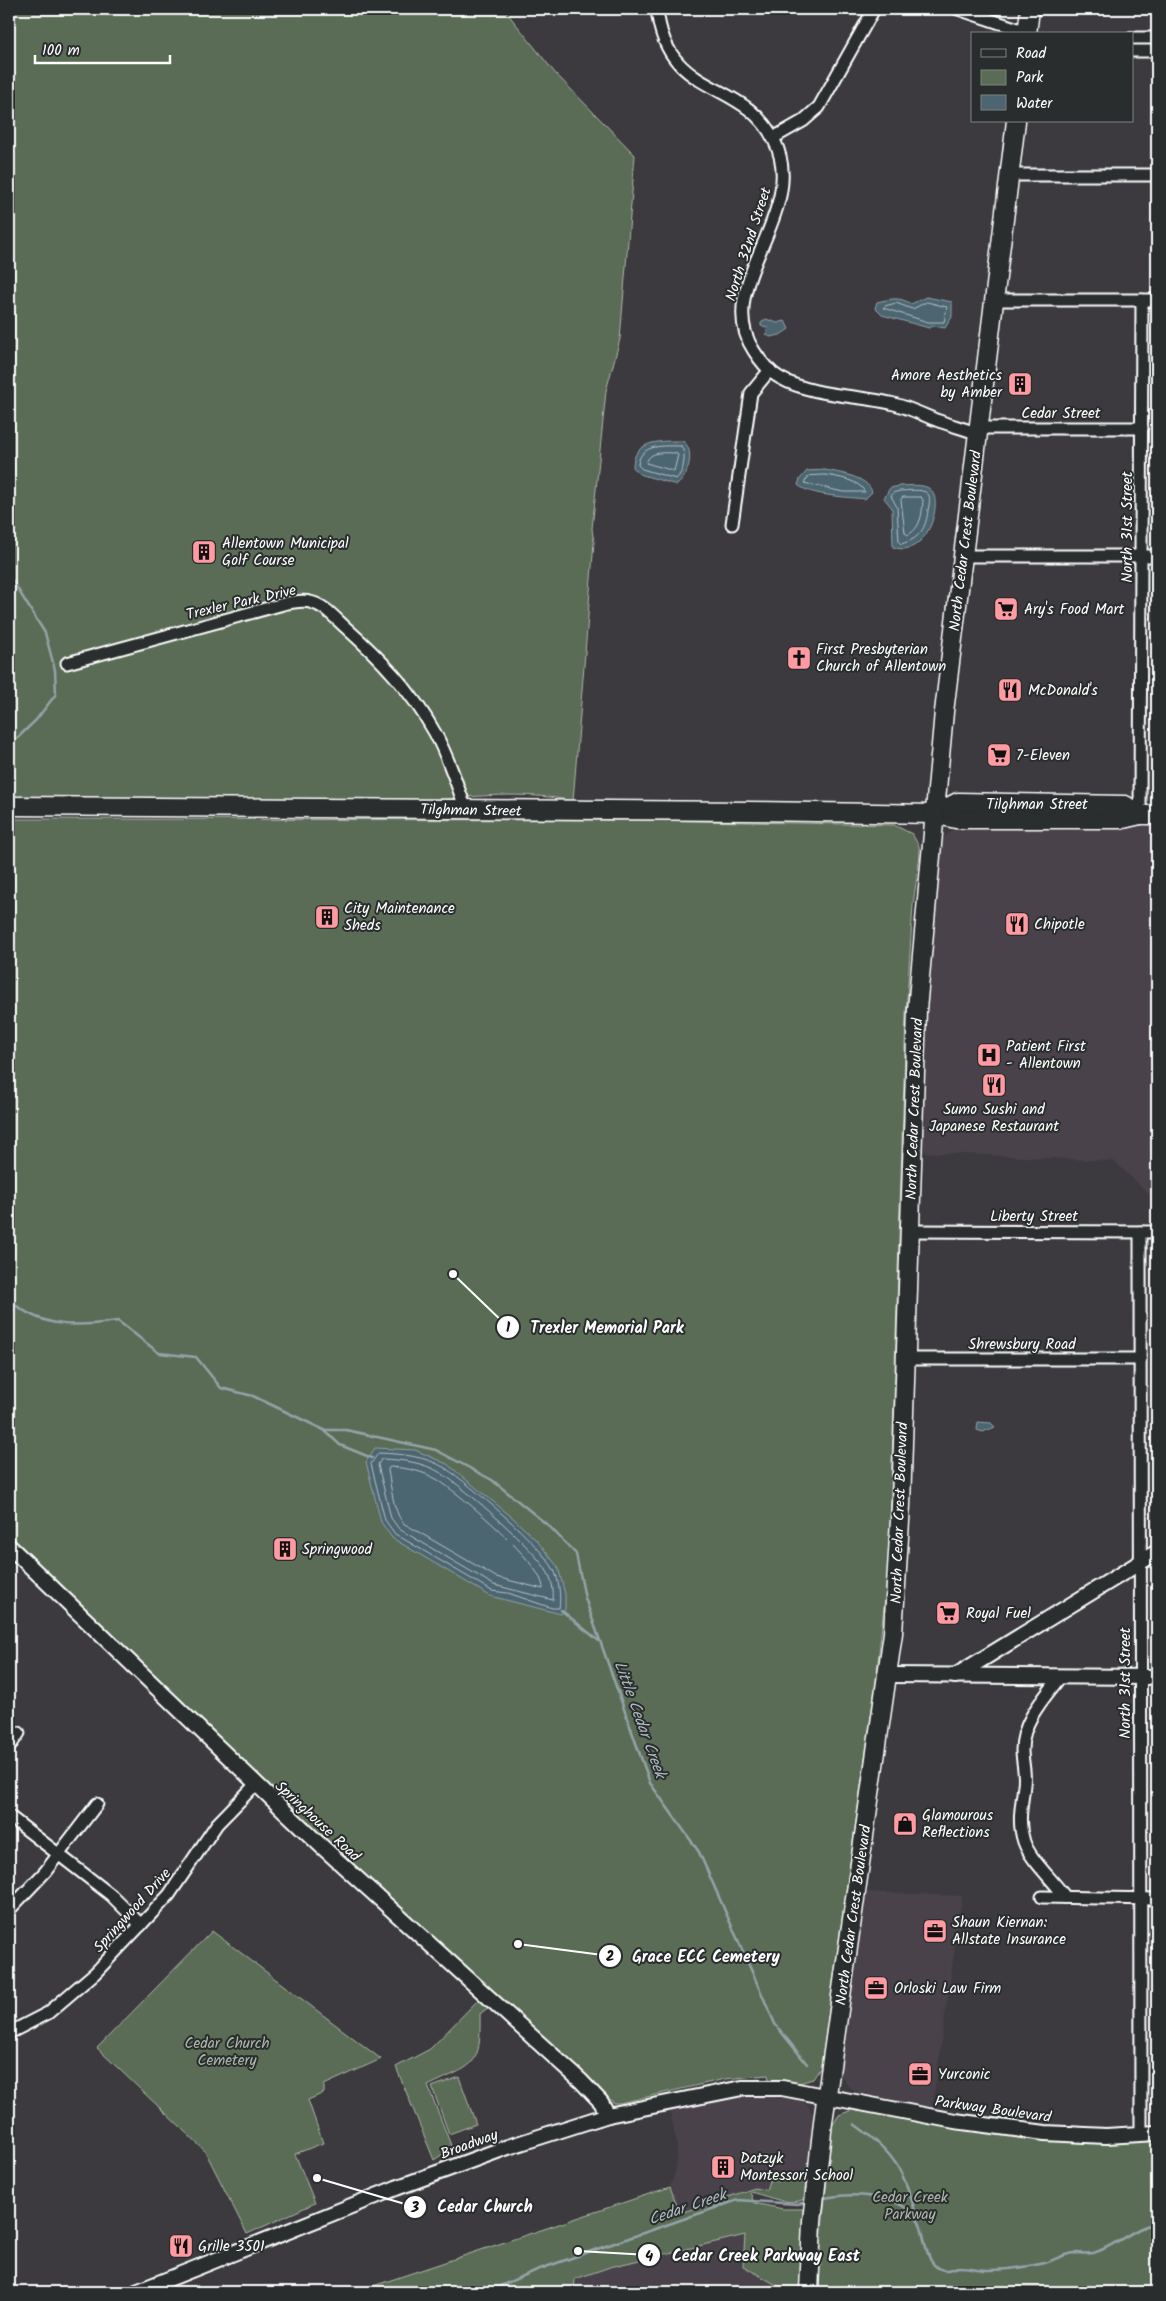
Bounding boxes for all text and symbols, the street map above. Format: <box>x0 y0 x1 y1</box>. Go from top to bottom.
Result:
scale bar <box>35 32 170 64</box>
legend <box>971 32 1134 122</box>
text: 100 m <box>42 39 80 63</box>
text: Road <box>1016 42 1047 66</box>
text: Park <box>1016 66 1044 90</box>
text: Water <box>1016 92 1053 116</box>
street label: North 32nd Street <box>719 184 779 304</box>
place label: Amore Aesthetics by Amber <box>891 364 1003 405</box>
building icon: Amore Aesthetics by Amber <box>1007 371 1033 397</box>
street label: Cedar Street <box>1021 402 1101 426</box>
street label: North Cedar Crest Boulevard <box>943 449 989 633</box>
street label: North 31st Street <box>1116 471 1140 583</box>
place label: Allentown Municipal Golf Course <box>222 532 349 573</box>
building icon: Allentown Municipal Golf Course <box>191 539 217 565</box>
street label: Trexler Park Drive <box>184 579 299 627</box>
supermarket icon: Ary's Food Mart <box>993 596 1019 622</box>
place label: Ary's Food Mart <box>1024 598 1124 622</box>
place label: First Presbyterian Church of Allentown <box>816 638 946 679</box>
church icon: First Presbyterian Church of Allentown <box>786 645 812 671</box>
restaurant icon: McDonald's <box>997 677 1023 703</box>
place label: McDonald's <box>1028 679 1098 703</box>
supermarket icon: 7-Eleven <box>986 742 1012 768</box>
place label: 7-Eleven <box>1016 744 1070 768</box>
street label: Tilghman Street <box>986 793 1088 817</box>
street label: Tilghman Street <box>420 798 522 824</box>
place label: City Maintenance Sheds <box>344 897 455 938</box>
building icon: City Maintenance Sheds <box>314 904 340 930</box>
restaurant icon: Chipotle <box>1004 911 1030 937</box>
place label: Chipotle <box>1034 913 1085 937</box>
street label: North Cedar Crest Boulevard <box>900 1017 930 1200</box>
place label: Patient First - Allentown <box>1006 1035 1086 1076</box>
hospital icon: Patient First - Allentown <box>976 1042 1002 1068</box>
restaurant icon: Sumo Sushi and Japanese Restaurant <box>981 1072 1007 1098</box>
place label: Sumo Sushi and Japanese Restaurant <box>929 1098 1059 1139</box>
street label: Liberty Street <box>990 1205 1078 1229</box>
callout: Trexler Memorial Park <box>495 1312 694 1343</box>
text: 1 <box>506 1316 511 1340</box>
text: Trexler Memorial Park <box>530 1316 685 1341</box>
street label: Shrewsbury Road <box>968 1333 1076 1357</box>
street label: North Cedar Crest Boulevard <box>885 1421 915 1604</box>
building icon: Springwood <box>272 1536 298 1562</box>
place label: Springwood <box>302 1538 372 1562</box>
supermarket icon: Royal Fuel <box>935 1600 961 1626</box>
place label: Royal Fuel <box>966 1602 1031 1626</box>
street label: North 31st Street <box>1114 1627 1138 1739</box>
water label: Little Cedar Creek <box>607 1657 673 1784</box>
street label: Springhouse Road <box>269 1775 366 1868</box>
place label: Glamourous Reflections <box>922 1804 994 1845</box>
shop icon: Glamourous Reflections <box>892 1811 918 1837</box>
street label: North Cedar Crest Boulevard <box>829 1823 879 2007</box>
street label: Springwood Drive <box>88 1863 178 1959</box>
place label: Shaun Kiernan: Allstate Insurance <box>952 1911 1066 1952</box>
office icon: Shaun Kiernan: Allstate Insurance <box>922 1918 948 1944</box>
callout: Grace ECC Cemetery <box>597 1940 790 1971</box>
text: 2 <box>606 1945 615 1969</box>
text: Grace ECC Cemetery <box>632 1945 781 1970</box>
office icon: Orloski Law Firm <box>863 1975 889 2001</box>
place label: Orloski Law Firm <box>894 1977 1001 2001</box>
park label: Cedar Church Cemetery <box>184 2032 270 2073</box>
office icon: Yurconic <box>907 2061 933 2087</box>
place label: Yurconic <box>938 2063 991 2087</box>
street label: Parkway Boulevard <box>933 2090 1053 2130</box>
street label: Broadway <box>437 2123 503 2166</box>
place label: Datzyk Montessori School <box>740 2147 854 2188</box>
building icon: Datzyk Montessori School <box>710 2154 736 2180</box>
water label: Cedar Creek <box>645 2182 732 2232</box>
park label: Cedar Creek Parkway <box>872 2186 949 2227</box>
callout: Cedar Church <box>403 2191 543 2222</box>
text: Cedar Church <box>437 2195 533 2220</box>
text: 3 <box>410 2196 419 2220</box>
restaurant icon: Grille 3501 <box>168 2233 194 2259</box>
place label: Grille 3501 <box>198 2235 265 2259</box>
callout: Cedar Creek Parkway East <box>637 2240 870 2271</box>
text: Cedar Creek Parkway East <box>672 2244 861 2269</box>
text: 4 <box>645 2245 653 2269</box>

